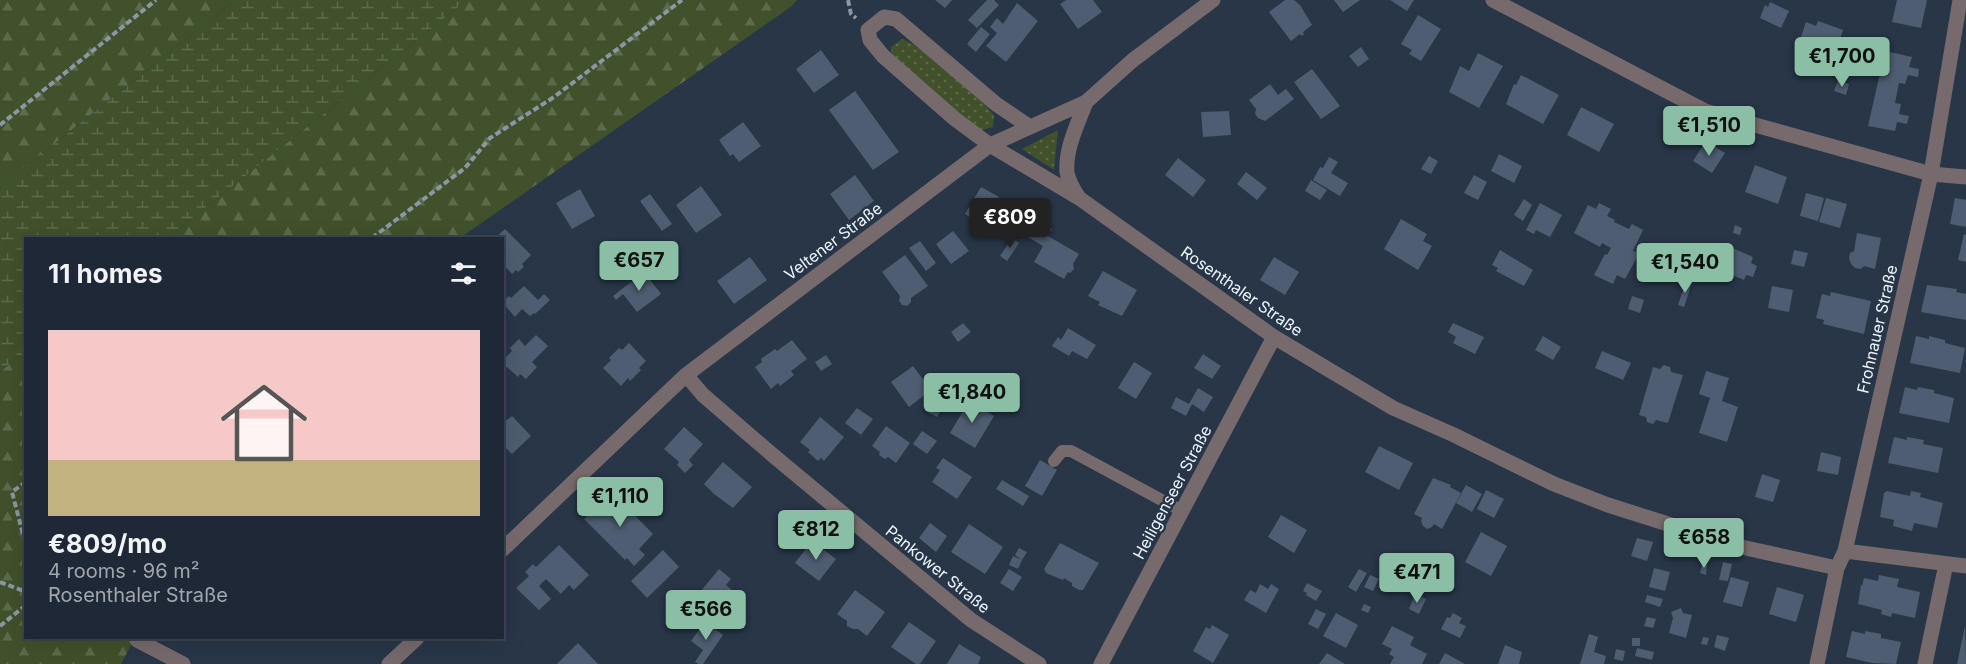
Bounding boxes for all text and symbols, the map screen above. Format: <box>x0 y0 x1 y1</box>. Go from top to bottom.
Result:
pin: €1,700 <box>1793 37 1891 88</box>
text: €1,700 <box>1809 44 1875 68</box>
pin: €1,510 <box>1660 106 1758 157</box>
text: €1,510 <box>1677 113 1741 137</box>
street label: Veltener Straße <box>780 198 886 284</box>
pin: €809 <box>974 198 1046 249</box>
text: €809 <box>983 205 1037 229</box>
pin: €657 <box>603 241 675 292</box>
street label: Rosenthaler Straße <box>1177 242 1307 340</box>
pin: €1,540 <box>1636 243 1734 294</box>
text: €657 <box>613 248 665 272</box>
text: €1,540 <box>1651 250 1719 274</box>
icon: filters <box>447 257 480 290</box>
text: 11 homes <box>48 258 163 289</box>
street label: Frohnauer Straße <box>1852 263 1902 395</box>
icon: home <box>210 369 318 477</box>
pin: €1,840 <box>923 373 1021 424</box>
text: €1,840 <box>938 380 1006 404</box>
street label: Heiligenseer Straße <box>1128 422 1216 562</box>
pin: €1,110 <box>571 477 669 528</box>
text: €1,110 <box>591 484 649 508</box>
pin: €812 <box>780 510 852 561</box>
text: €812 <box>792 517 840 541</box>
pin: €658 <box>1668 518 1740 569</box>
street label: Pankower Straße <box>882 521 994 617</box>
text: €658 <box>1678 525 1730 549</box>
text: €809/mo <box>48 528 167 559</box>
pin: €471 <box>1381 553 1453 604</box>
text: 4 rooms · 96 m² <box>48 559 200 583</box>
text: €471 <box>1393 560 1441 584</box>
text: Rosenthaler Straße <box>48 583 228 607</box>
pin: €566 <box>670 590 742 641</box>
text: €566 <box>680 597 732 621</box>

